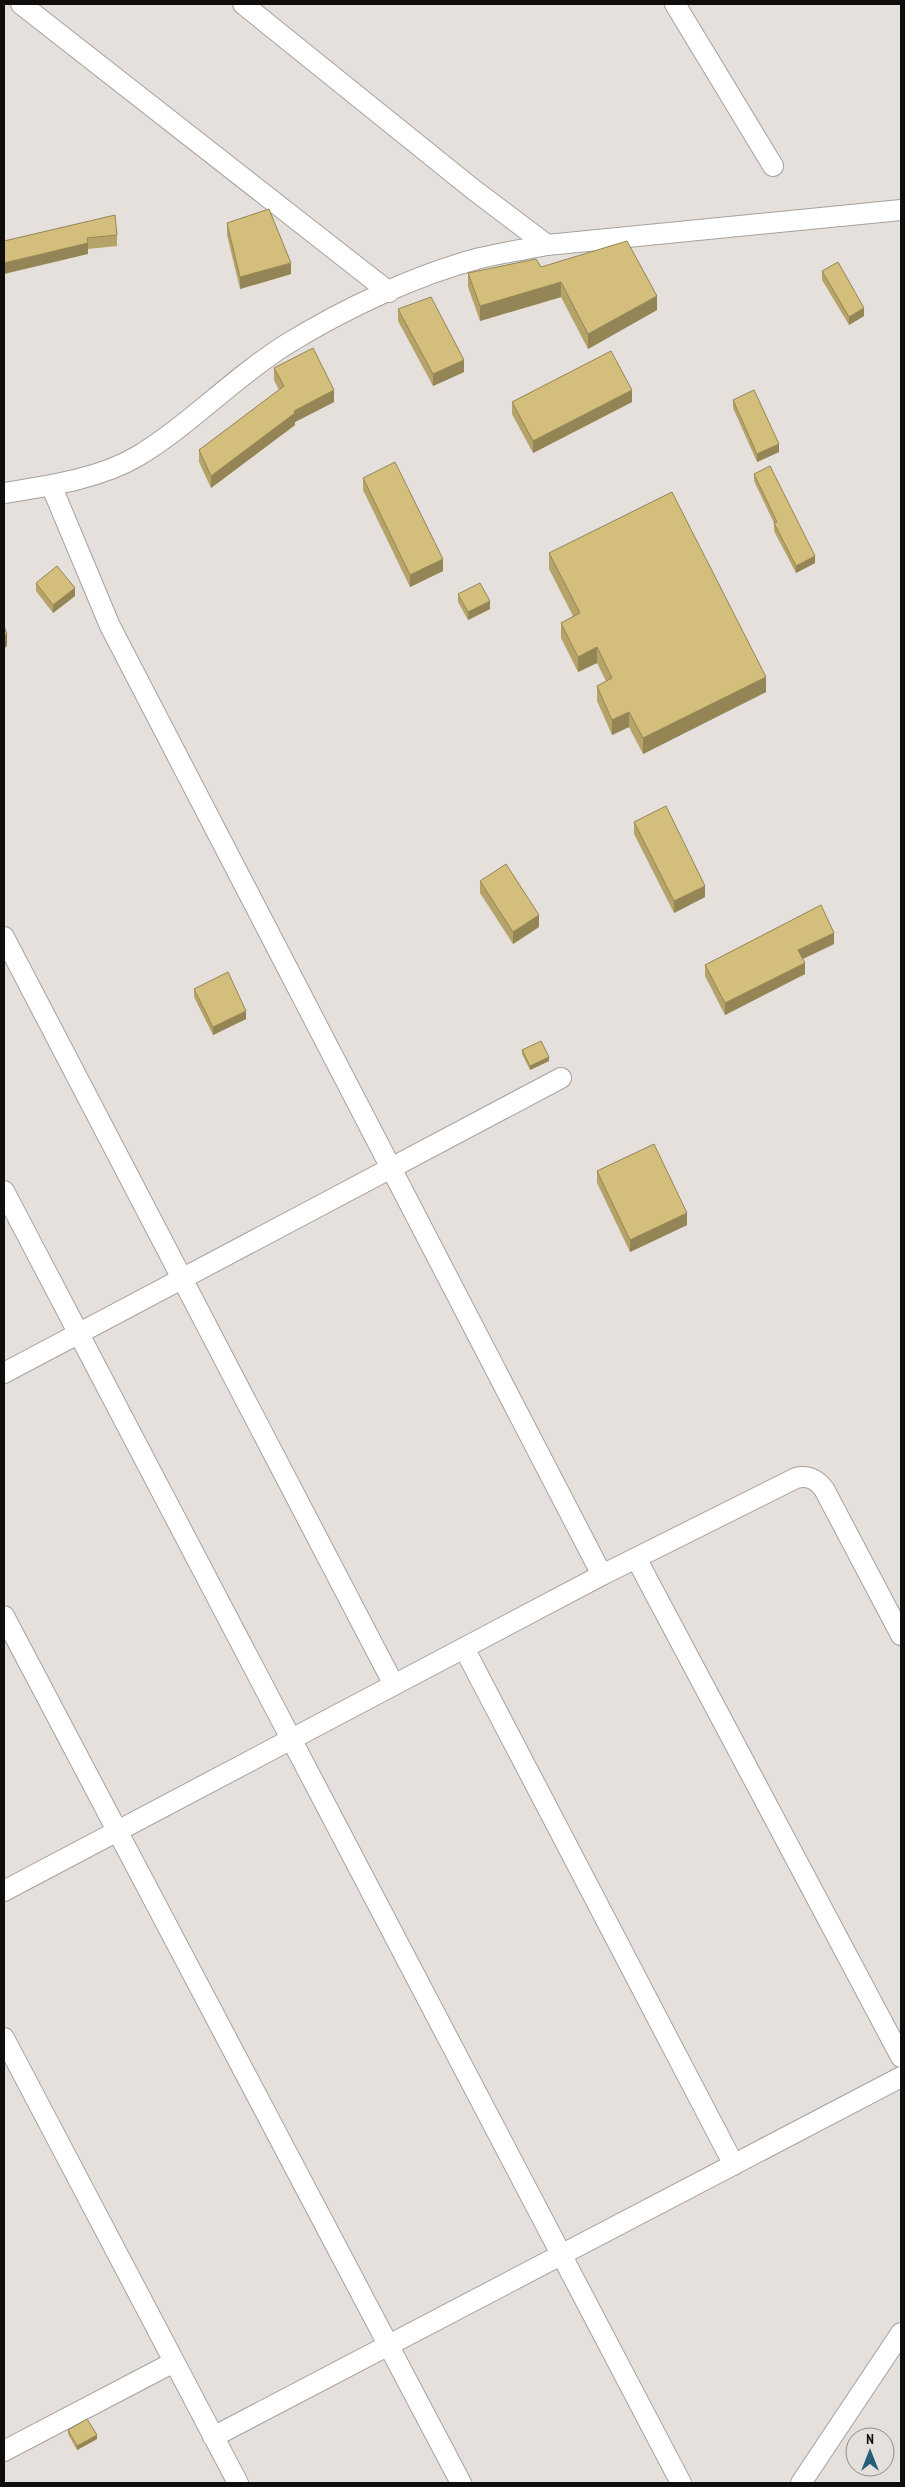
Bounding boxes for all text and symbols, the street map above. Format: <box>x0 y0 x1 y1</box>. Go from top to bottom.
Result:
north arrow <box>845 2427 895 2477</box>
text: N <box>866 2430 874 2448</box>

